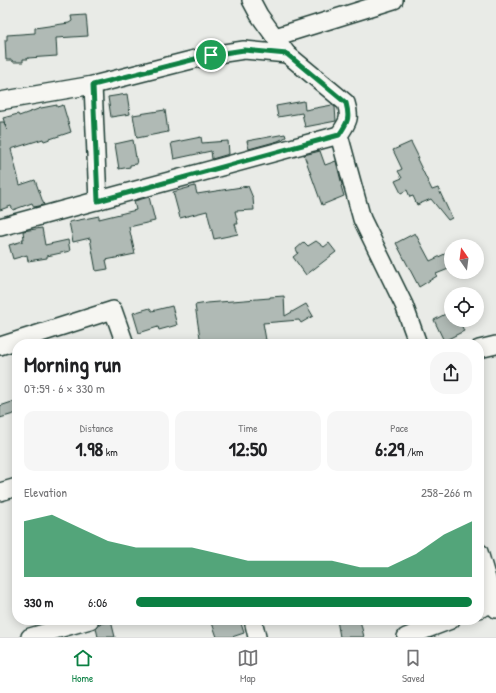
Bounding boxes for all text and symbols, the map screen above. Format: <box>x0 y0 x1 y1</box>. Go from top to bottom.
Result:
pin <box>194 38 228 72</box>
icon: arrive <box>200 44 222 66</box>
north arrow <box>444 239 484 279</box>
map controls <box>444 239 484 327</box>
button: locate <box>444 287 484 327</box>
text: Morning run <box>24 349 121 379</box>
button: share <box>430 352 472 394</box>
text: 07:59 · 6 × 330 m <box>24 379 105 397</box>
text: Distance <box>80 421 113 435</box>
text: Time <box>238 421 258 435</box>
text: Pace <box>390 421 408 435</box>
text: 1.98 <box>76 435 103 462</box>
text: 12:50 <box>229 435 267 462</box>
text: 6:29 <box>375 435 404 462</box>
text: km <box>103 445 118 459</box>
text: /km <box>404 445 424 459</box>
text: Elevation <box>24 483 67 501</box>
text: 258–266 m <box>421 483 472 501</box>
text: 330 m <box>24 593 53 611</box>
text: 6:06 <box>88 593 107 611</box>
tab: Home <box>72 647 94 685</box>
tab: Map <box>237 647 259 685</box>
tab: Saved <box>402 647 424 685</box>

